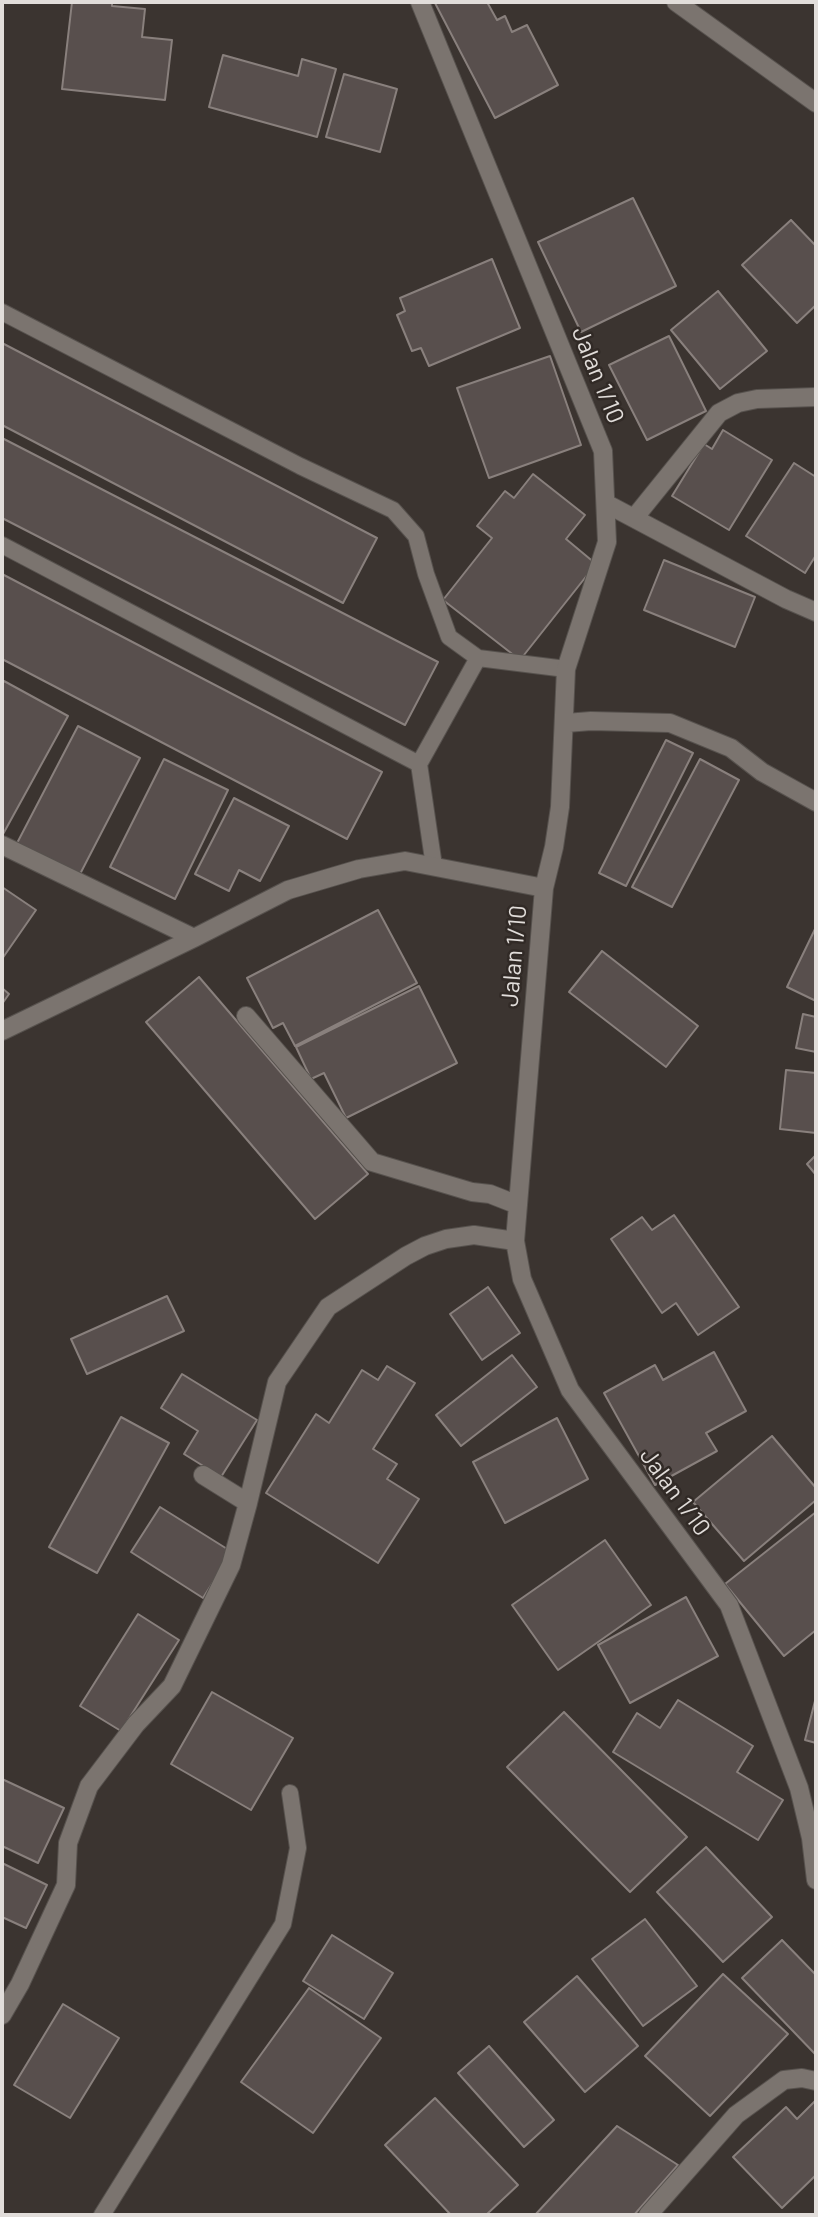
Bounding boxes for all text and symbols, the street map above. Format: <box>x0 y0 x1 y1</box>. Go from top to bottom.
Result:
street label: Jalan 1/10 <box>566 323 630 427</box>
street label: Jalan 1/10 <box>495 904 533 1008</box>
street label: Jalan 1/10 <box>633 1442 717 1542</box>

